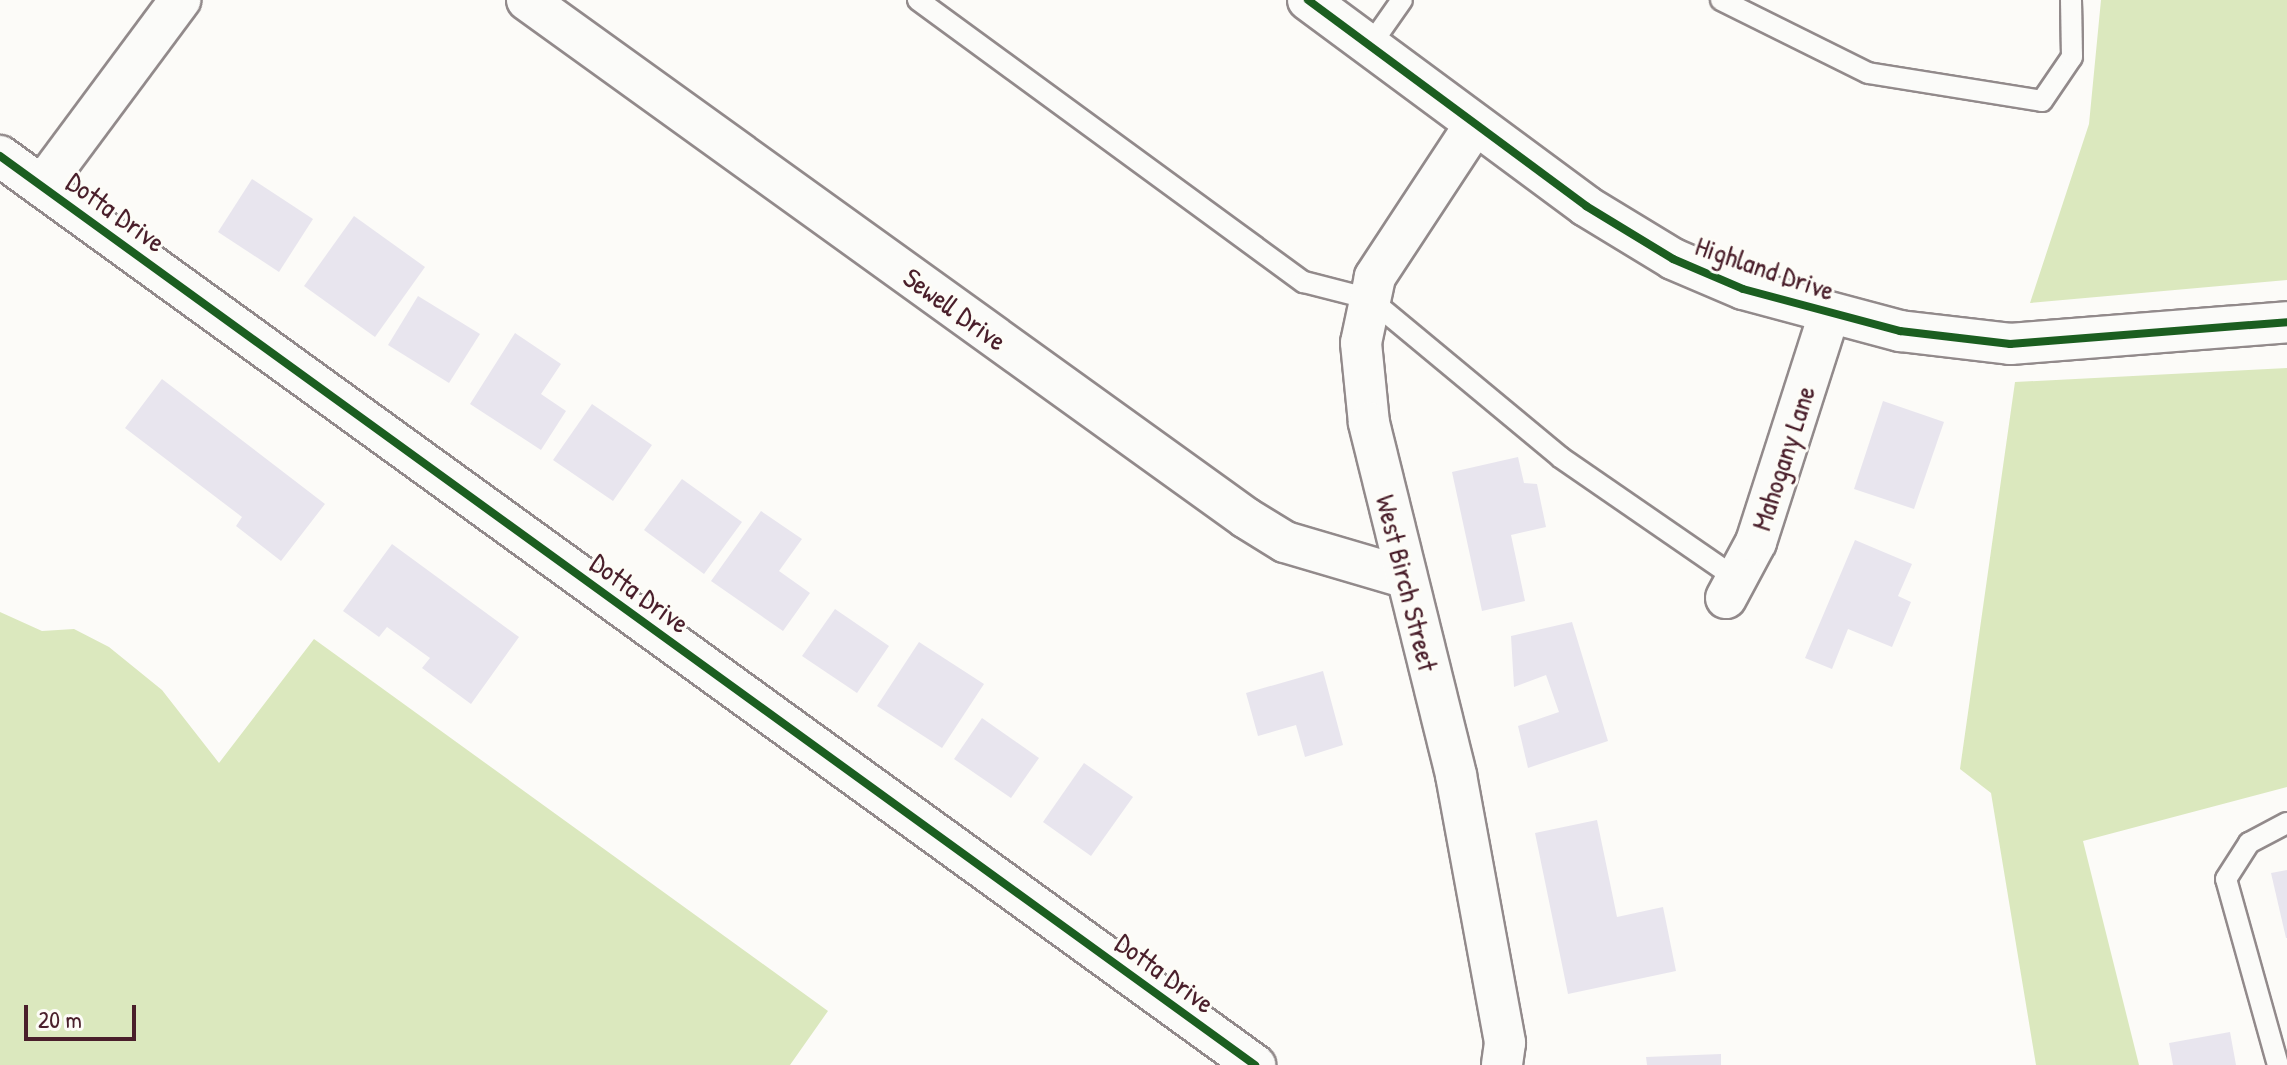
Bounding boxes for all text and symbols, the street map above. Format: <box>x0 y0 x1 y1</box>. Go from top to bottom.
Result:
street label: Dotta Drive <box>60 165 172 259</box>
street label: Highland Drive <box>1691 229 1839 307</box>
street label: Sewell Drive <box>897 260 1013 358</box>
street label: Mahogany Lane <box>1744 381 1822 535</box>
street label: West Birch Street <box>1369 491 1445 675</box>
street label: Dotta Drive <box>584 546 696 640</box>
street label: Dotta Drive <box>1109 926 1221 1020</box>
scale bar <box>28 989 140 1039</box>
text: 20 m <box>38 1003 82 1035</box>

